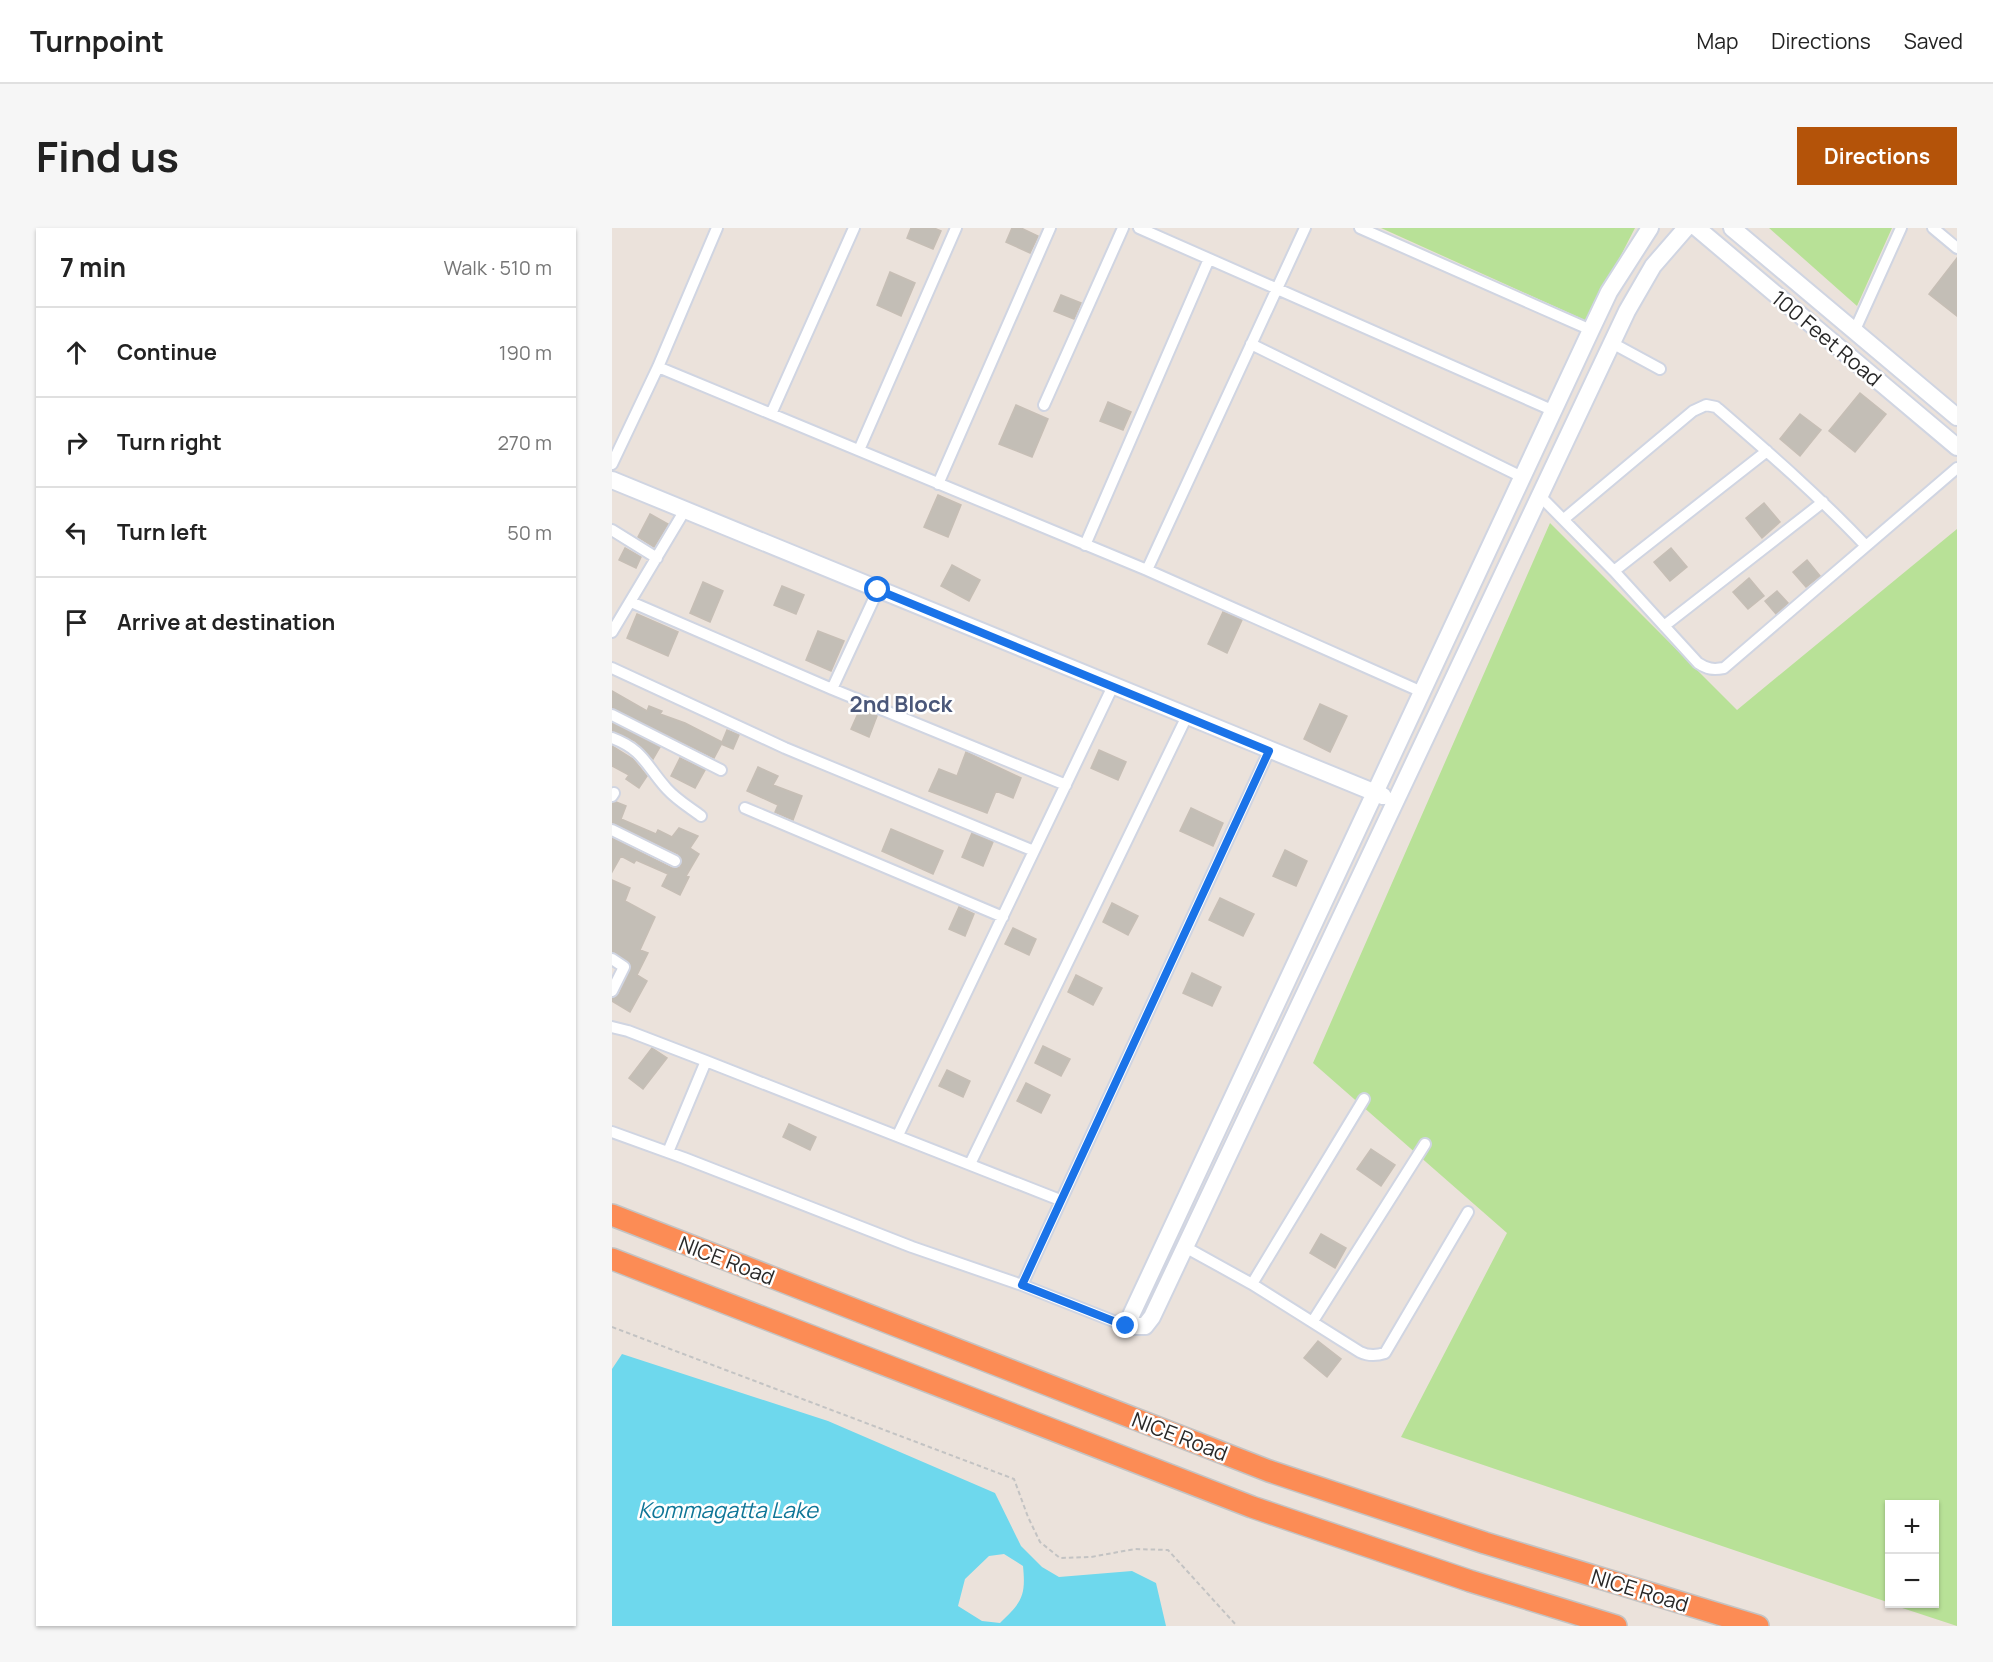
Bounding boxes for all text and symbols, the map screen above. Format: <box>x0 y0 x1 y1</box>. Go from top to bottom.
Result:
text: Turnpoint <box>30 22 164 60</box>
text: Map <box>1697 27 1738 55</box>
text: Directions <box>1771 27 1871 55</box>
text: Saved <box>1904 27 1963 55</box>
text: Find us <box>36 127 179 185</box>
button: Directions <box>1797 127 1957 185</box>
text: 7 min <box>60 249 126 285</box>
text: Walk · 510 m <box>443 254 552 281</box>
street label: 100 Feet Road <box>1766 284 1888 392</box>
icon: ahead <box>60 336 93 369</box>
text: Continue <box>117 337 217 367</box>
text: 190 m <box>499 339 552 366</box>
icon: right <box>60 426 93 459</box>
text: Turn right <box>117 427 222 457</box>
text: 270 m <box>497 429 552 456</box>
icon: left <box>60 516 93 549</box>
text: Turn left <box>117 517 207 547</box>
text: 50 m <box>507 519 552 546</box>
route start <box>864 576 890 602</box>
icon: arrive <box>60 606 93 639</box>
text: Arrive at destination <box>117 607 335 637</box>
district label: 2nd Block <box>850 689 954 719</box>
street label: NICE Road <box>675 1229 779 1291</box>
route end <box>1112 1312 1138 1338</box>
street label: NICE Road <box>1128 1405 1232 1467</box>
water label: Kommagatta Lake <box>638 1495 819 1525</box>
map controls <box>1885 1500 1939 1608</box>
button: + <box>1885 1500 1939 1554</box>
button: − <box>1885 1554 1939 1608</box>
street label: NICE Road <box>1588 1562 1692 1618</box>

